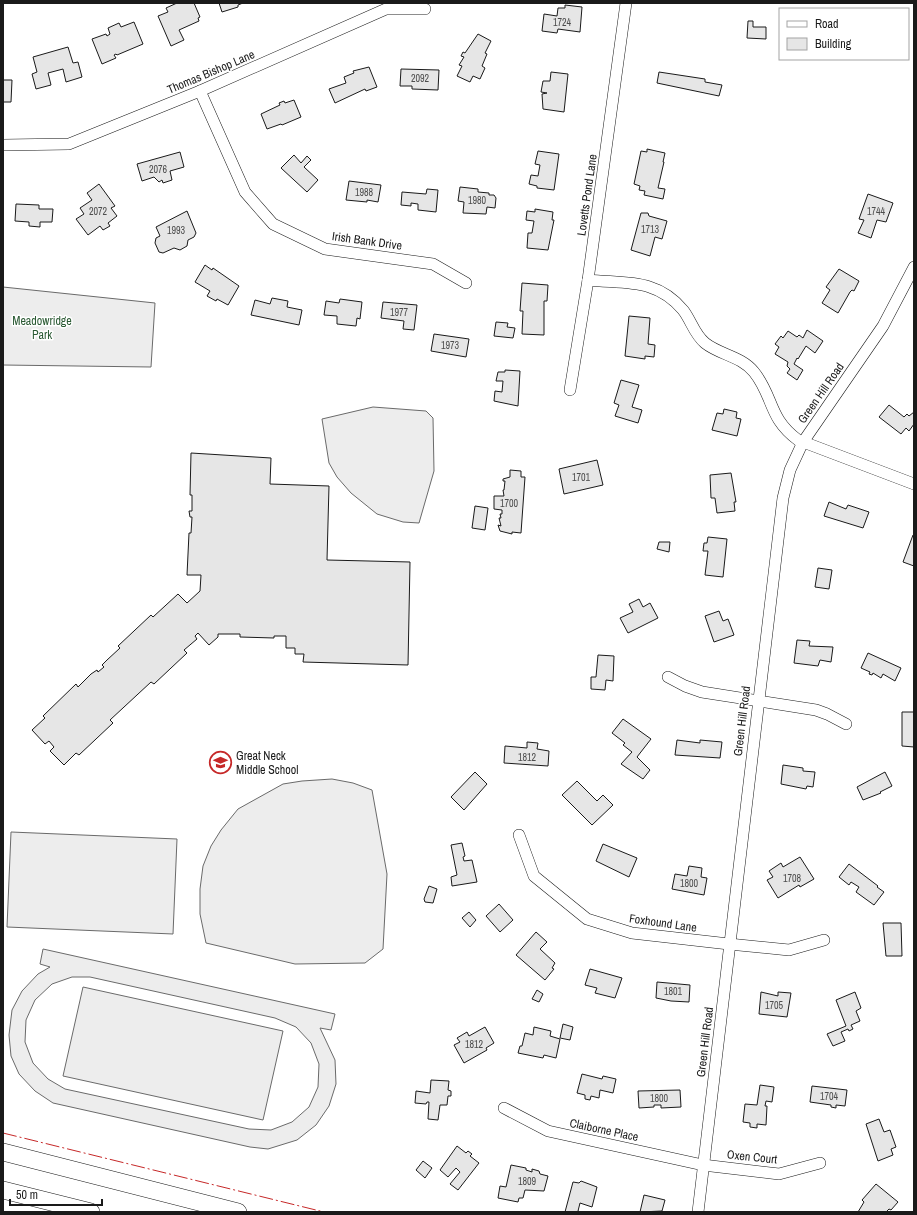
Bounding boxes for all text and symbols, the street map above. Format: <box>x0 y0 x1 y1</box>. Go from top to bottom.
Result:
legend <box>779 8 909 60</box>
house number: 1724 <box>553 16 572 29</box>
text: Road <box>815 16 839 32</box>
text: Building <box>815 36 852 52</box>
street label: Thomas Bishop Lane <box>165 46 257 98</box>
house number: 2092 <box>411 72 430 85</box>
street label: Lovetts Pond Lane <box>573 153 601 237</box>
house number: 2076 <box>149 163 168 176</box>
house number: 1988 <box>355 186 374 199</box>
house number: 1980 <box>468 194 487 207</box>
house number: 2072 <box>89 205 108 218</box>
house number: 1744 <box>867 205 886 218</box>
house number: 1713 <box>641 223 660 236</box>
house number: 1993 <box>167 224 186 237</box>
street label: Irish Bank Drive <box>331 228 403 254</box>
house number: 1977 <box>390 306 409 319</box>
park label: Meadowridge Park <box>12 313 72 343</box>
house number: 1973 <box>441 339 460 352</box>
street label: Green Hill Road <box>794 360 848 426</box>
house number: 1701 <box>572 471 591 484</box>
house number: 1700 <box>500 497 519 510</box>
street label: Green Hill Road <box>730 685 754 757</box>
place label: Great Neck Middle School <box>236 748 298 778</box>
school or university icon: Great Neck Middle School <box>207 750 233 776</box>
house number: 1812 <box>518 751 537 764</box>
house number: 1708 <box>783 872 802 885</box>
house number: 1800 <box>680 877 699 890</box>
street label: Foxhound Lane <box>628 910 698 936</box>
house number: 1801 <box>664 985 683 998</box>
house number: 1705 <box>765 999 784 1012</box>
street label: Green Hill Road <box>693 1006 717 1078</box>
house number: 1812 <box>465 1038 484 1051</box>
house number: 1704 <box>820 1090 839 1103</box>
house number: 1800 <box>650 1092 669 1105</box>
street label: Claiborne Place <box>568 1115 640 1145</box>
street label: Oxen Court <box>726 1146 778 1168</box>
house number: 1809 <box>518 1175 537 1188</box>
scale bar <box>10 1181 102 1207</box>
text: 50 m <box>16 1187 38 1203</box>

